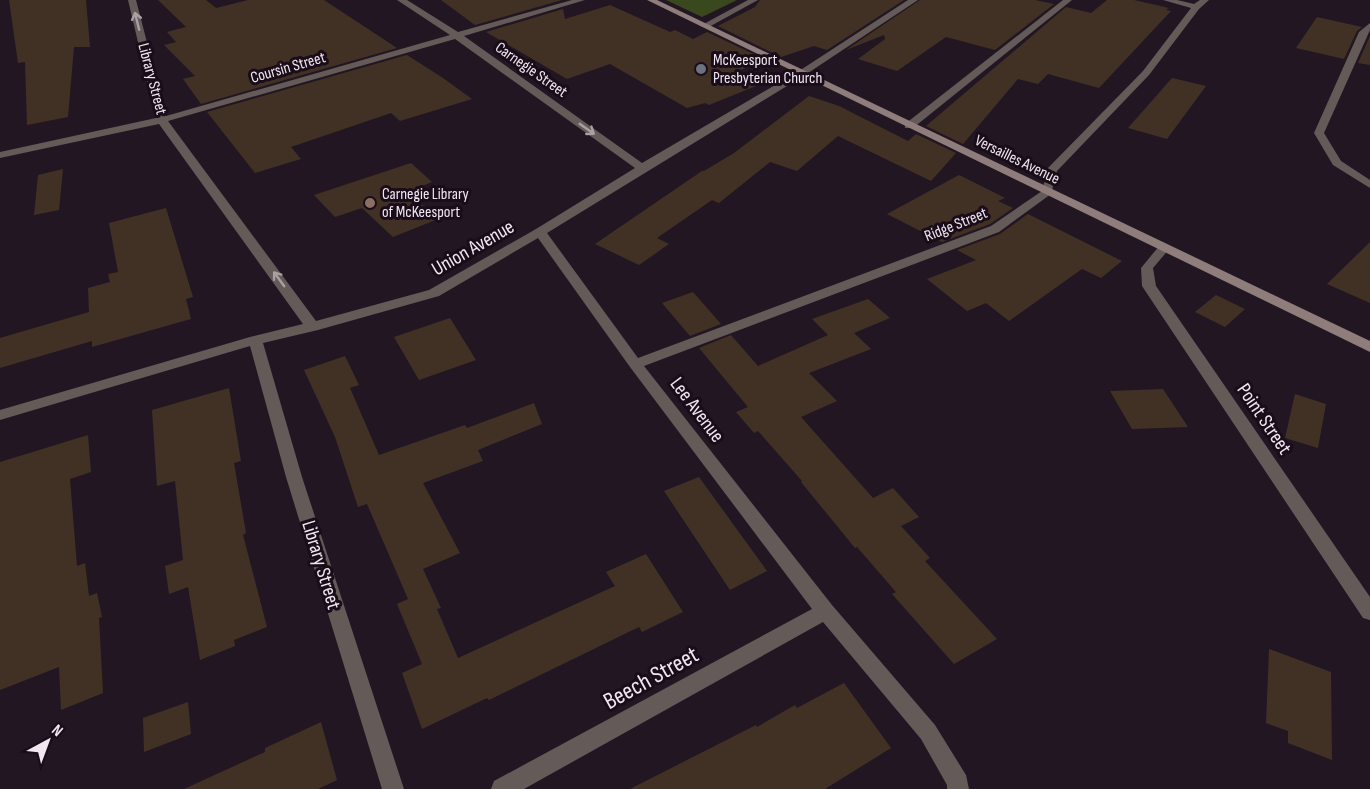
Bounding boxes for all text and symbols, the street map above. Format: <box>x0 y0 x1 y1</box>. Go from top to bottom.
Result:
one-way arrow <box>131 11 143 30</box>
street label: Carnegie Street <box>491 38 571 102</box>
street label: Library Street <box>133 41 171 117</box>
street label: Coursin Street <box>248 48 328 88</box>
place label: McKeesport Presbyterian Church <box>713 51 822 88</box>
marker: McKeesport Presbyterian Church <box>694 62 708 76</box>
one-way arrow <box>579 123 595 135</box>
street label: Versailles Avenue <box>971 131 1063 189</box>
place label: Carnegie Library of McKeesport <box>382 185 469 222</box>
marker: Carnegie Library of McKeesport <box>363 196 377 210</box>
street label: Ridge Street <box>922 204 990 246</box>
street label: Union Avenue <box>428 215 518 281</box>
one-way arrow <box>273 272 285 288</box>
street label: Lee Avenue <box>665 373 729 447</box>
street label: Point Street <box>1232 379 1296 459</box>
street label: Library Street <box>296 518 346 612</box>
street label: Beech Street <box>598 640 704 716</box>
north arrow <box>18 711 78 771</box>
text: N <box>47 721 66 741</box>

